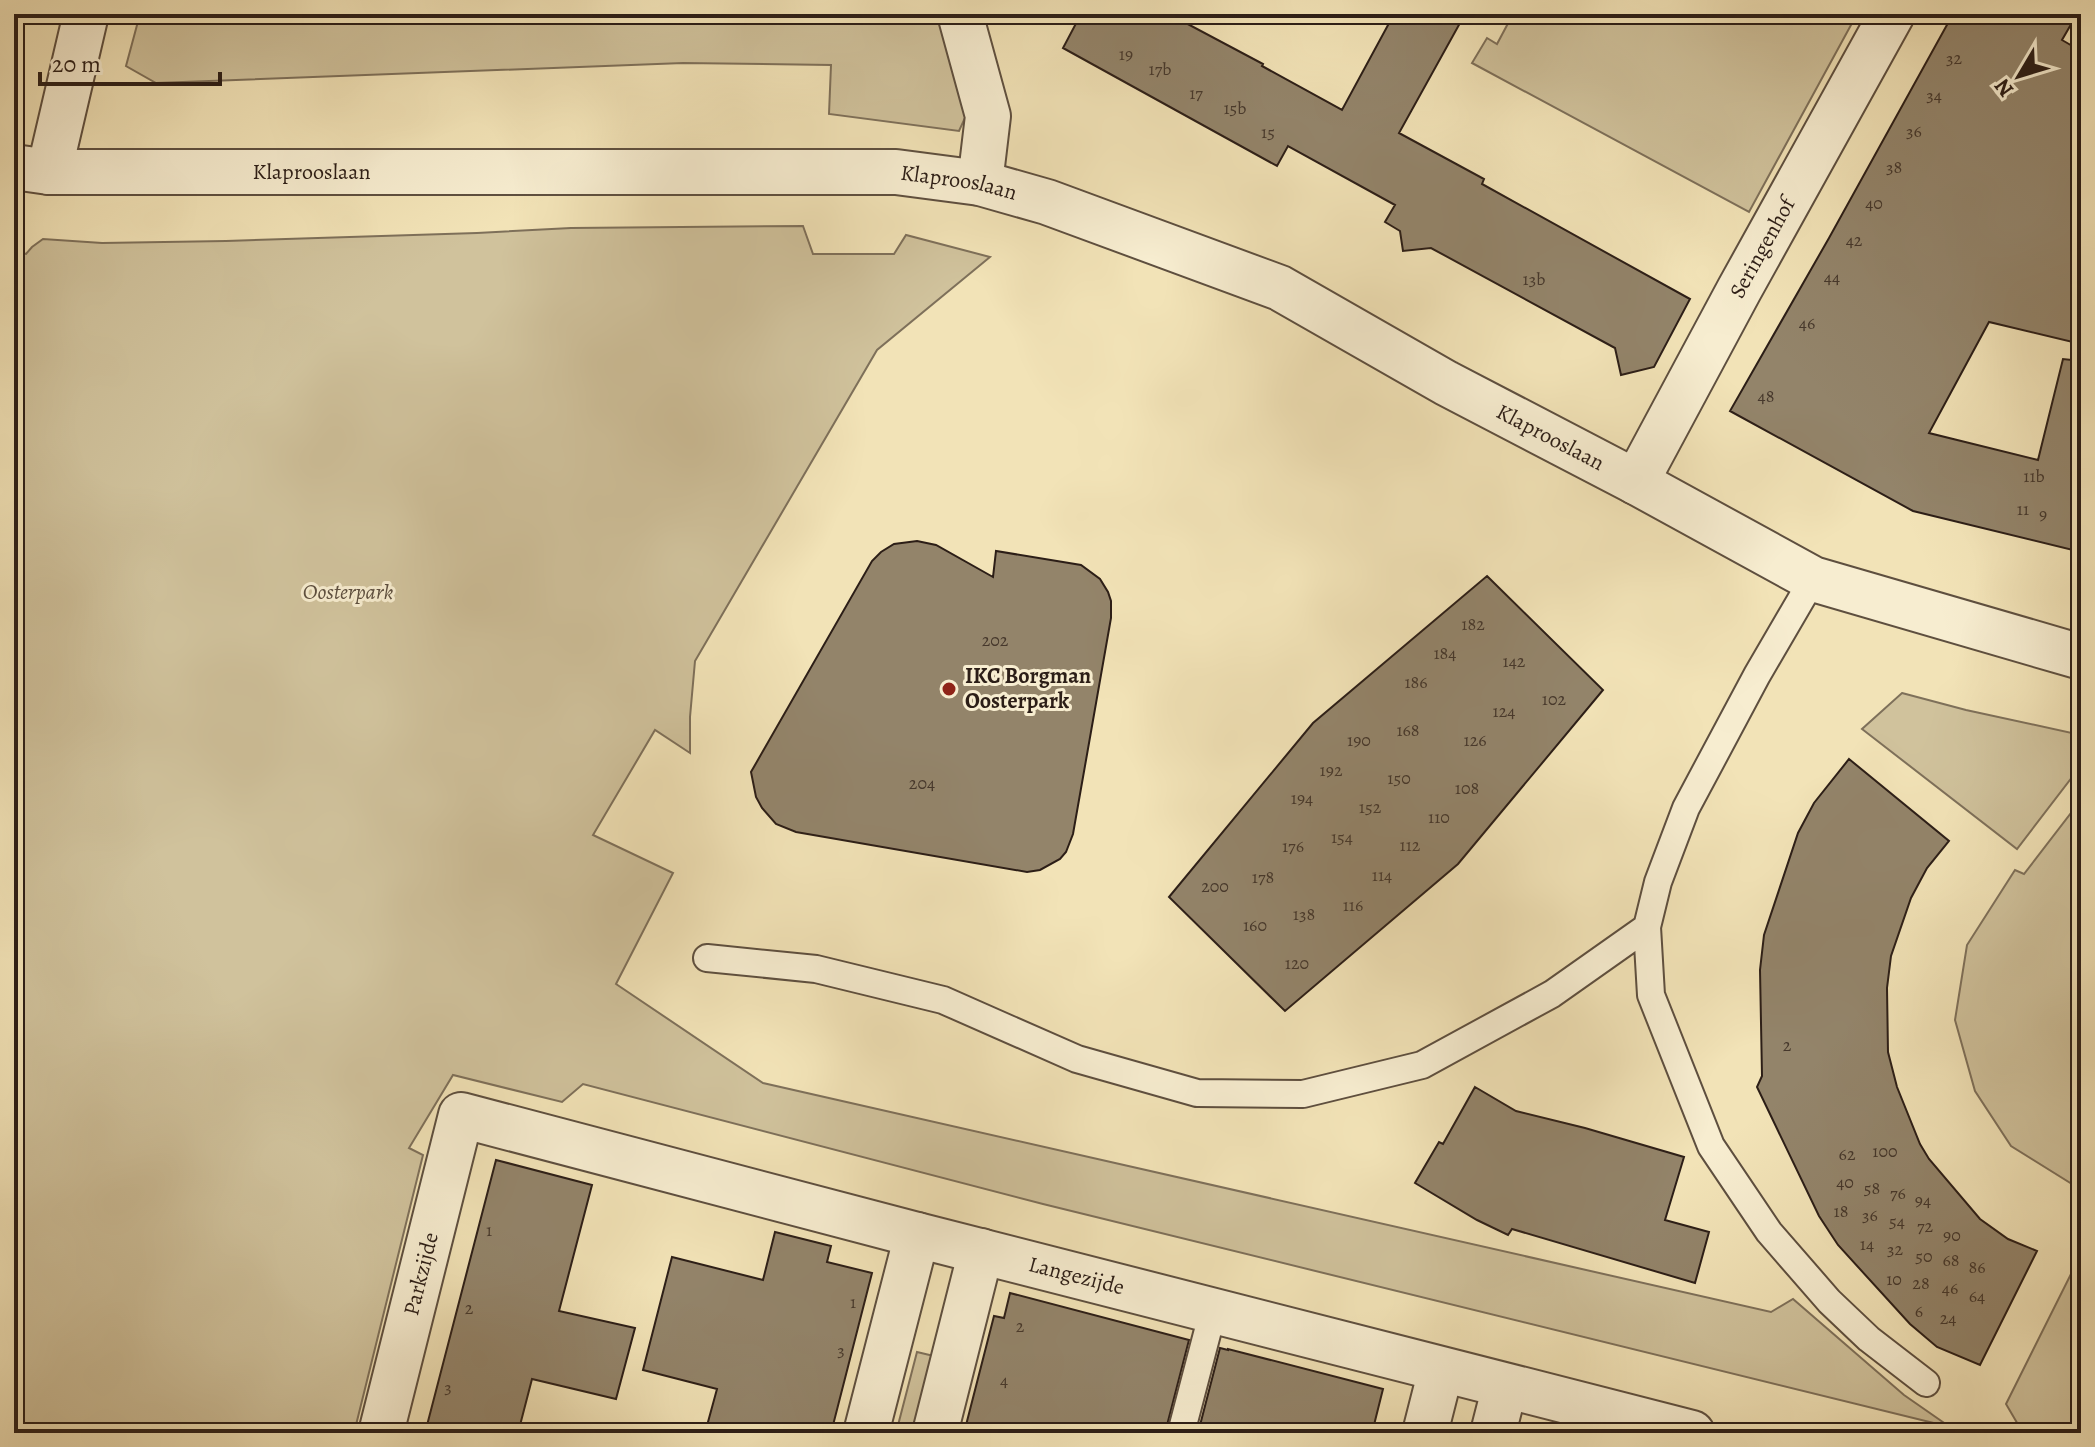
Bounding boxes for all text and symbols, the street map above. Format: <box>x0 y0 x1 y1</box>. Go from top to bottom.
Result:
scale bar <box>40 36 220 86</box>
north arrow <box>1979 36 2059 116</box>
house number: 19 <box>1119 42 1133 66</box>
house number: 32 <box>1946 46 1962 70</box>
text: 20 m <box>52 48 101 80</box>
house number: 17b <box>1149 57 1171 81</box>
text: N <box>1987 72 2021 103</box>
house number: 17 <box>1189 81 1203 105</box>
house number: 34 <box>1926 83 1942 107</box>
house number: 15b <box>1223 96 1247 120</box>
house number: 36 <box>1906 119 1922 143</box>
house number: 15 <box>1261 120 1275 144</box>
house number: 38 <box>1886 155 1902 179</box>
street label: Klaprooslaan <box>253 157 371 187</box>
street label: Klaprooslaan <box>899 158 1021 208</box>
street label: Seringenhof <box>1722 190 1804 303</box>
house number: 40 <box>1865 191 1883 215</box>
house number: 42 <box>1846 228 1863 252</box>
house number: 44 <box>1824 265 1840 289</box>
house number: 13b <box>1523 267 1545 291</box>
house number: 46 <box>1799 311 1815 335</box>
house number: 48 <box>1758 384 1774 408</box>
street label: Klaprooslaan <box>1491 397 1610 478</box>
house number: 11b <box>2023 464 2045 488</box>
house number: 11 <box>2017 497 2029 521</box>
house number: 9 <box>2039 502 2047 526</box>
park label: Oosterpark <box>303 577 393 607</box>
house number: 182 <box>1461 612 1485 636</box>
house number: 202 <box>982 628 1009 652</box>
house number: 184 <box>1433 641 1457 665</box>
house number: 142 <box>1503 649 1526 673</box>
place label: IKC Borgman Oosterpark <box>965 661 1091 716</box>
house number: 186 <box>1404 670 1428 694</box>
marker: IKC Borgman Oosterpark <box>940 680 958 698</box>
house number: 102 <box>1542 687 1567 711</box>
house number: 124 <box>1493 699 1515 723</box>
house number: 168 <box>1396 718 1420 742</box>
house number: 190 <box>1347 728 1371 752</box>
house number: 126 <box>1463 728 1487 752</box>
house number: 192 <box>1320 758 1343 782</box>
house number: 150 <box>1387 766 1411 790</box>
house number: 204 <box>909 771 935 795</box>
house number: 108 <box>1455 776 1479 800</box>
house number: 194 <box>1291 786 1313 810</box>
house number: 152 <box>1359 795 1382 819</box>
house number: 110 <box>1428 805 1450 829</box>
house number: 154 <box>1331 825 1353 849</box>
house number: 112 <box>1400 833 1421 857</box>
house number: 176 <box>1282 834 1304 858</box>
house number: 114 <box>1372 863 1392 887</box>
house number: 178 <box>1252 865 1274 889</box>
house number: 200 <box>1201 874 1229 898</box>
house number: 116 <box>1343 893 1363 917</box>
house number: 138 <box>1293 902 1315 926</box>
house number: 160 <box>1243 913 1267 937</box>
house number: 120 <box>1285 951 1309 975</box>
house number: 2 <box>1783 1033 1792 1057</box>
house number: 100 <box>1872 1139 1898 1163</box>
house number: 62 <box>1839 1142 1856 1166</box>
house number: 40 <box>1836 1170 1854 1194</box>
house number: 58 <box>1864 1176 1880 1200</box>
house number: 76 <box>1890 1181 1906 1205</box>
house number: 94 <box>1915 1188 1931 1212</box>
house number: 18 <box>1834 1199 1848 1223</box>
house number: 36 <box>1862 1203 1878 1227</box>
house number: 54 <box>1889 1209 1905 1233</box>
house number: 72 <box>1917 1214 1933 1238</box>
house number: 1 <box>486 1218 492 1242</box>
house number: 90 <box>1943 1223 1961 1247</box>
street label: Parkzijde <box>396 1229 446 1319</box>
house number: 14 <box>1860 1232 1874 1256</box>
house number: 32 <box>1887 1237 1903 1261</box>
house number: 50 <box>1915 1244 1933 1268</box>
house number: 68 <box>1942 1248 1960 1272</box>
street label: Langezijde <box>1025 1249 1128 1302</box>
house number: 86 <box>1968 1255 1986 1279</box>
house number: 10 <box>1886 1267 1902 1291</box>
house number: 28 <box>1912 1271 1930 1295</box>
house number: 46 <box>1942 1276 1958 1300</box>
house number: 64 <box>1969 1284 1985 1308</box>
house number: 1 <box>850 1290 856 1314</box>
house number: 2 <box>465 1296 474 1320</box>
house number: 6 <box>1915 1299 1923 1323</box>
house number: 24 <box>1940 1306 1956 1330</box>
house number: 2 <box>1016 1314 1025 1338</box>
house number: 3 <box>837 1338 845 1362</box>
house number: 4 <box>1000 1368 1008 1392</box>
house number: 3 <box>444 1375 452 1399</box>

